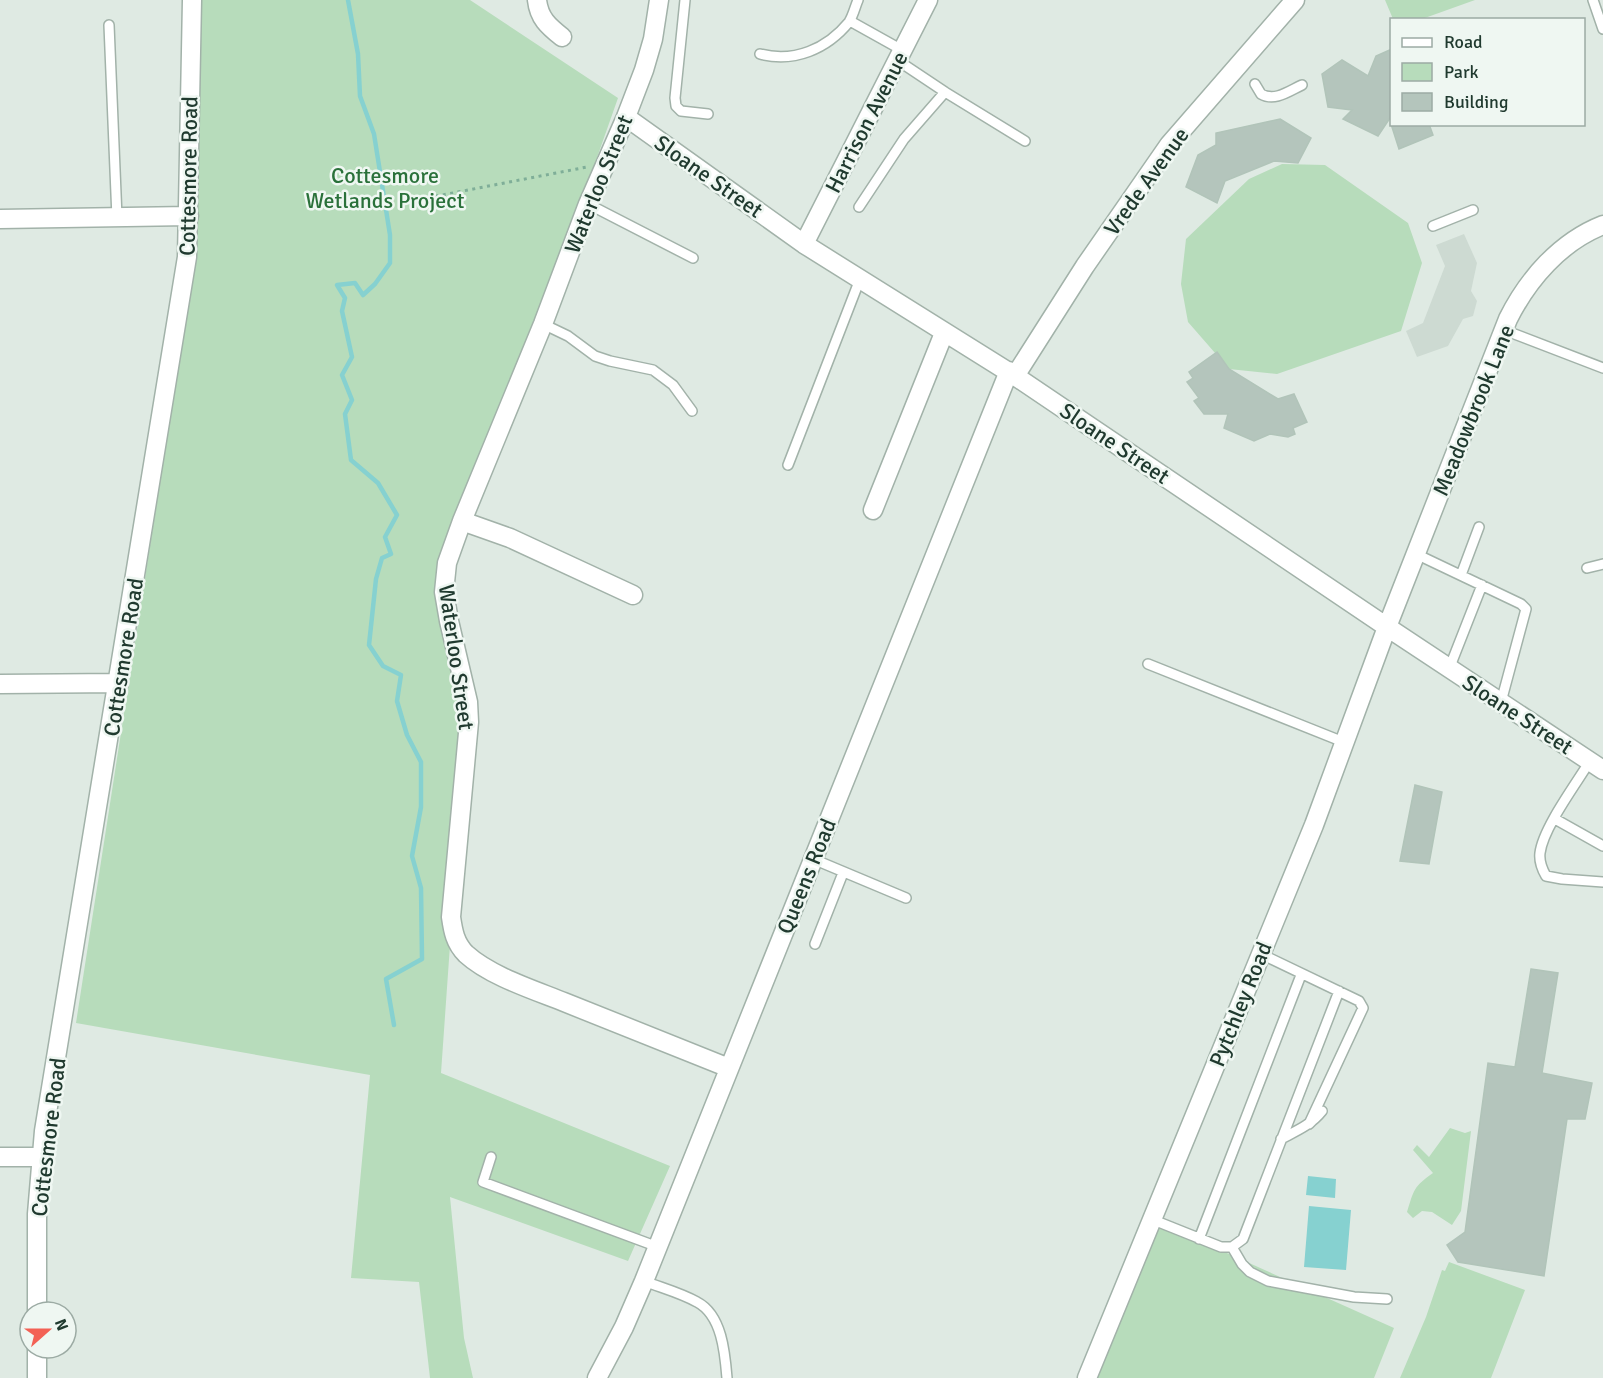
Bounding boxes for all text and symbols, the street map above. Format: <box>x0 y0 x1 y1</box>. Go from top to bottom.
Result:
legend <box>1390 18 1585 126</box>
text: Road <box>1444 31 1483 53</box>
street label: Harrison Avenue <box>819 47 914 198</box>
text: Park <box>1444 61 1479 83</box>
text: Building <box>1444 91 1508 113</box>
street label: Cottesmore Road <box>174 96 203 256</box>
street label: Waterloo Street <box>558 111 639 257</box>
street label: Vrede Avenue <box>1098 122 1195 241</box>
street label: Sloane Street <box>649 129 768 224</box>
park label: Cottesmore Wetlands Project <box>306 162 465 214</box>
street label: Meadowbrook Lane <box>1427 321 1520 500</box>
street label: Sloane Street <box>1055 397 1175 490</box>
street label: Cottesmore Road <box>98 576 149 738</box>
street label: Waterloo Street <box>433 583 480 732</box>
street label: Sloane Street <box>1457 669 1578 760</box>
street label: Queens Road <box>771 815 842 938</box>
street label: Pytchley Road <box>1203 938 1278 1070</box>
street label: Cottesmore Road <box>25 1056 72 1218</box>
north arrow <box>18 1300 78 1360</box>
text: N <box>50 1316 72 1334</box>

